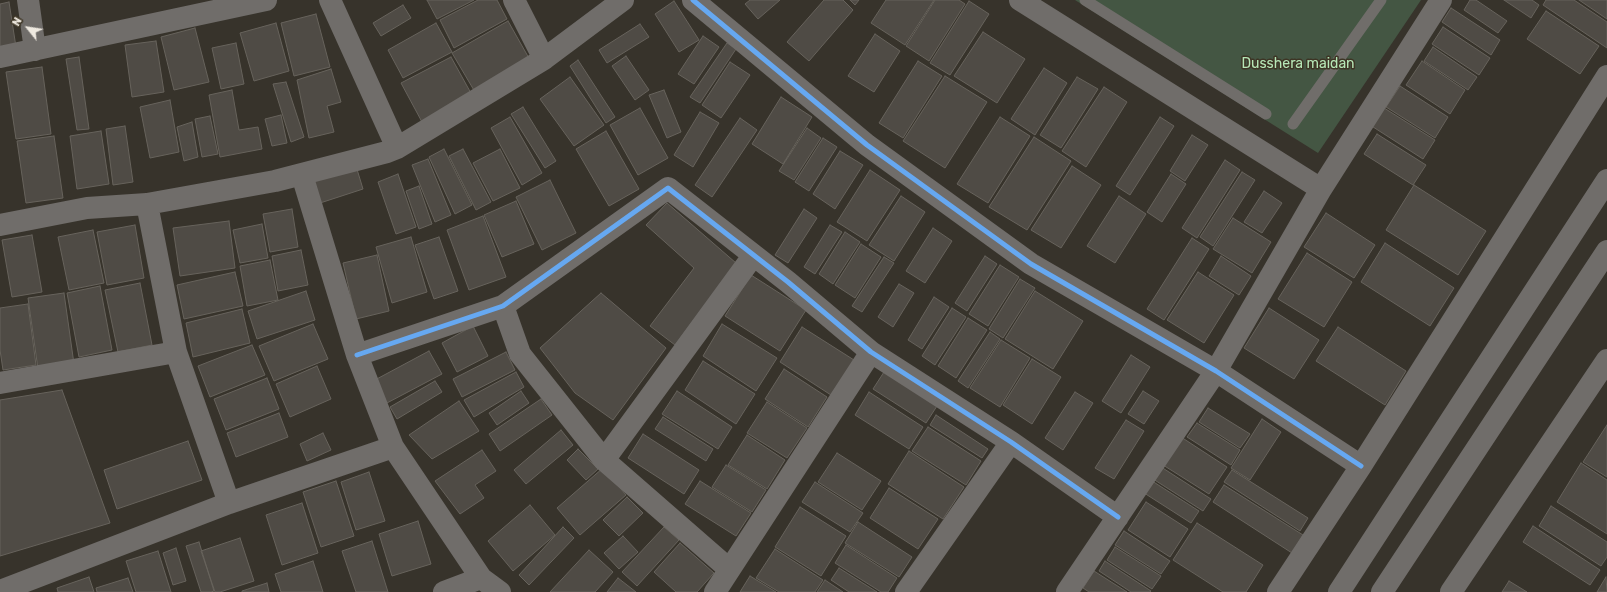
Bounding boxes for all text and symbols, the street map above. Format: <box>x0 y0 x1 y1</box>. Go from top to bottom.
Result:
north arrow <box>8 8 48 48</box>
text: N <box>10 15 25 28</box>
park label: Dusshera maidan <box>1241 56 1355 72</box>

